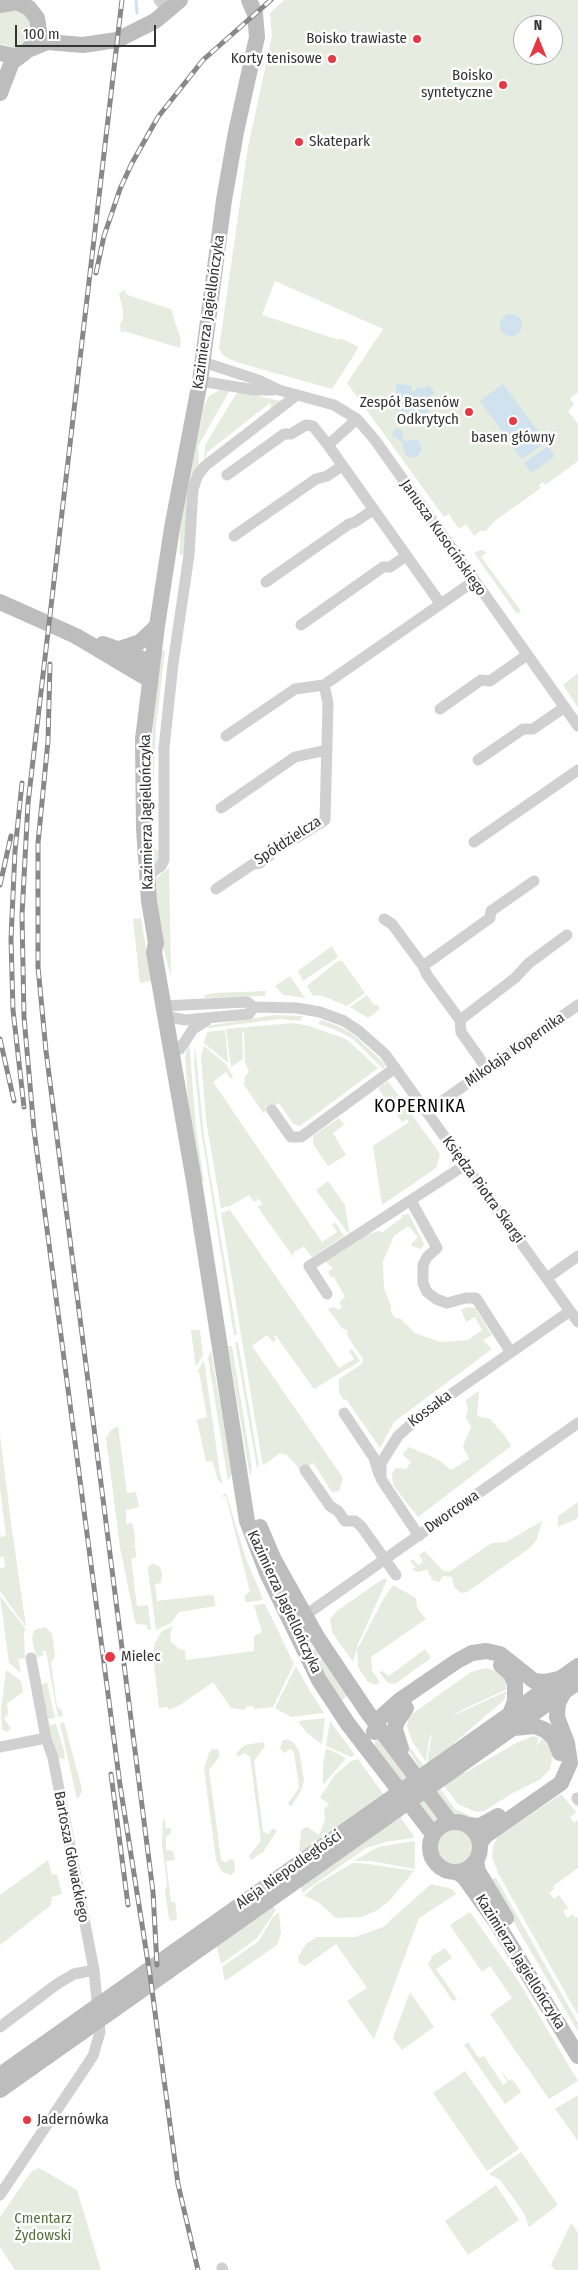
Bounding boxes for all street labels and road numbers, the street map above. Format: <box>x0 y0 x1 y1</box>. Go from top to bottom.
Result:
street label: Kazimierza Jagiellończyka <box>189 234 229 390</box>
street label: Janusza Kusocińskiego <box>396 477 490 599</box>
street label: Kazimierza Jagiellończyka <box>137 734 157 890</box>
street label: Spółdzielcza <box>251 813 325 869</box>
street label: Mikołaja Kopernika <box>462 1009 568 1091</box>
street label: Księdza Piotra Skargi <box>438 1133 528 1247</box>
street label: Kossaka <box>405 1387 455 1431</box>
street label: Dworcowa <box>421 1487 483 1537</box>
street label: Kazimierza Jagiellończyka <box>243 1528 325 1676</box>
street label: Bartosza Głowackiego <box>49 1790 93 1924</box>
street label: Aleja Niepodległości <box>233 1827 345 1913</box>
street label: Kazimierza Jagiellończyka <box>471 1891 569 2033</box>

